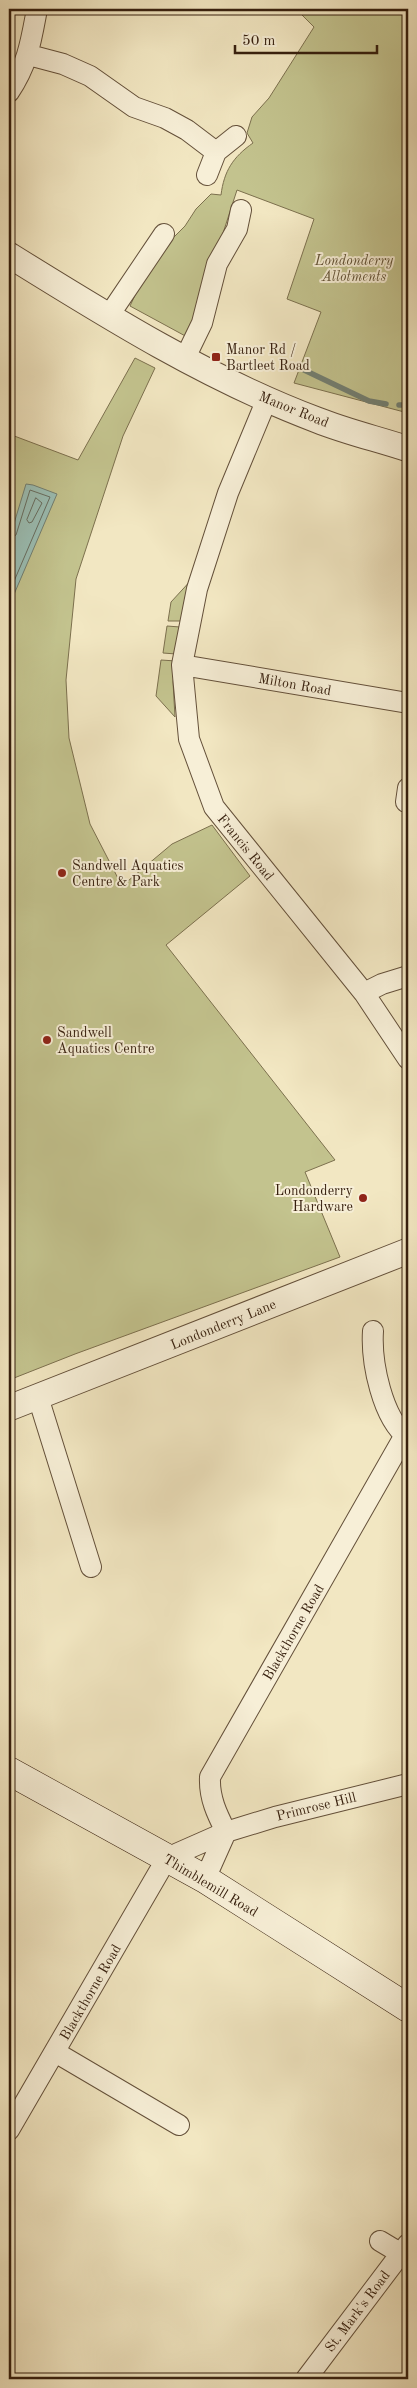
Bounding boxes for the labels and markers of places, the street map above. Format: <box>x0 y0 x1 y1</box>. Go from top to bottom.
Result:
place label: Manor Rd / Bartleet Road <box>226 343 310 373</box>
marker: Manor Rd / Bartleet Road <box>210 351 222 363</box>
place label: Sandwell Aquatics Centre & Park <box>72 859 184 889</box>
marker: Sandwell Aquatics Centre & Park <box>56 867 68 879</box>
place label: Sandwell Aquatics Centre <box>57 1026 154 1056</box>
marker: Sandwell Aquatics Centre <box>41 1034 53 1046</box>
place label: Londonderry Hardware <box>275 1184 354 1214</box>
marker: Londonderry Hardware <box>357 1192 369 1204</box>

